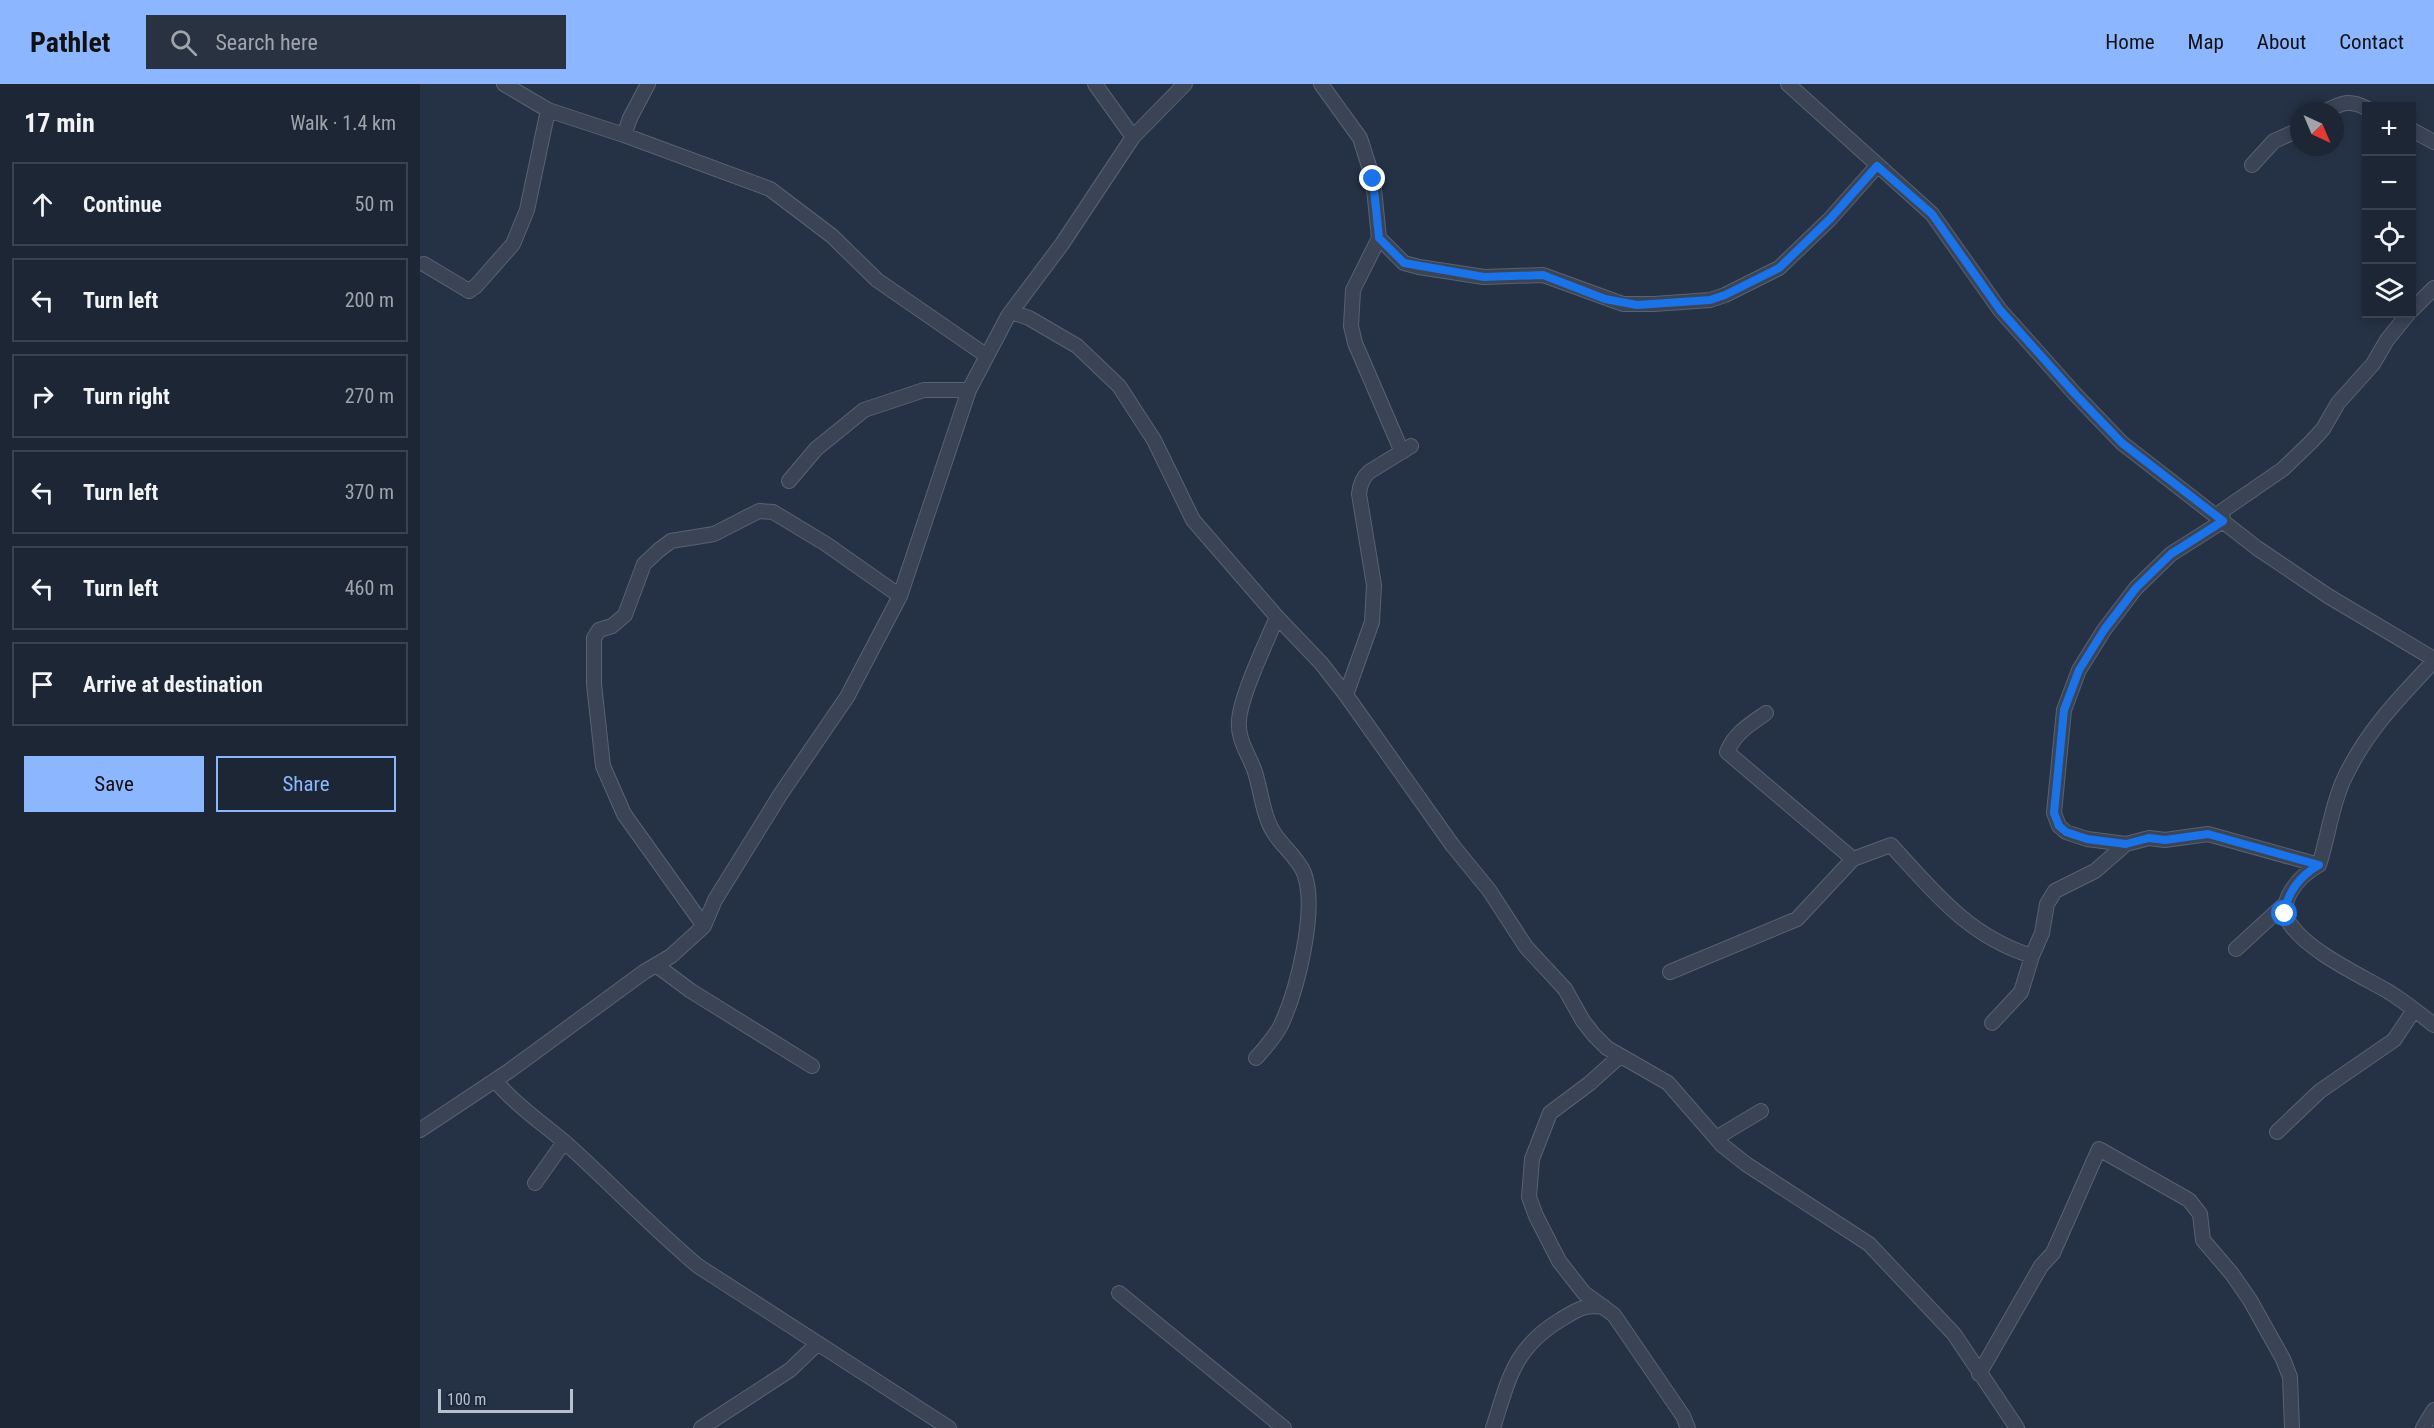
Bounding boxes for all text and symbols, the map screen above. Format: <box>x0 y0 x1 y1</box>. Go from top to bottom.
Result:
search box <box>146 15 566 69</box>
text: Pathlet <box>30 26 110 59</box>
icon: search <box>167 26 200 59</box>
text: Search here <box>215 30 318 55</box>
text: Home <box>2105 30 2155 54</box>
text: Map <box>2188 30 2224 54</box>
text: About <box>2257 30 2306 54</box>
text: Contact <box>2339 30 2404 54</box>
north arrow <box>2290 102 2344 156</box>
map controls <box>2362 102 2416 318</box>
button: + <box>2362 102 2416 156</box>
text: 17 min <box>24 108 95 138</box>
text: Walk · 1.4 km <box>290 111 396 135</box>
button: − <box>2362 156 2416 210</box>
route end <box>1359 165 1385 191</box>
icon: ahead <box>26 188 59 221</box>
text: Continue <box>83 192 162 217</box>
text: 50 m <box>355 192 394 216</box>
button: locate <box>2362 210 2416 264</box>
button: layers <box>2362 264 2416 318</box>
icon: left <box>26 284 59 317</box>
text: Turn left <box>83 288 158 313</box>
text: 200 m <box>345 288 394 312</box>
icon: right <box>26 380 59 413</box>
text: Turn right <box>83 384 170 409</box>
text: 270 m <box>345 384 394 408</box>
icon: left <box>26 476 59 509</box>
text: Turn left <box>83 480 158 505</box>
text: 370 m <box>345 480 394 504</box>
icon: left <box>26 572 59 605</box>
text: Turn left <box>83 576 158 601</box>
text: 460 m <box>345 576 394 600</box>
icon: arrive <box>26 668 59 701</box>
text: Arrive at destination <box>83 672 263 697</box>
button: Save <box>24 756 204 812</box>
button: Share <box>216 756 396 812</box>
route start <box>2271 900 2297 926</box>
scale bar <box>438 1386 573 1414</box>
text: 100 m <box>447 1390 486 1409</box>

